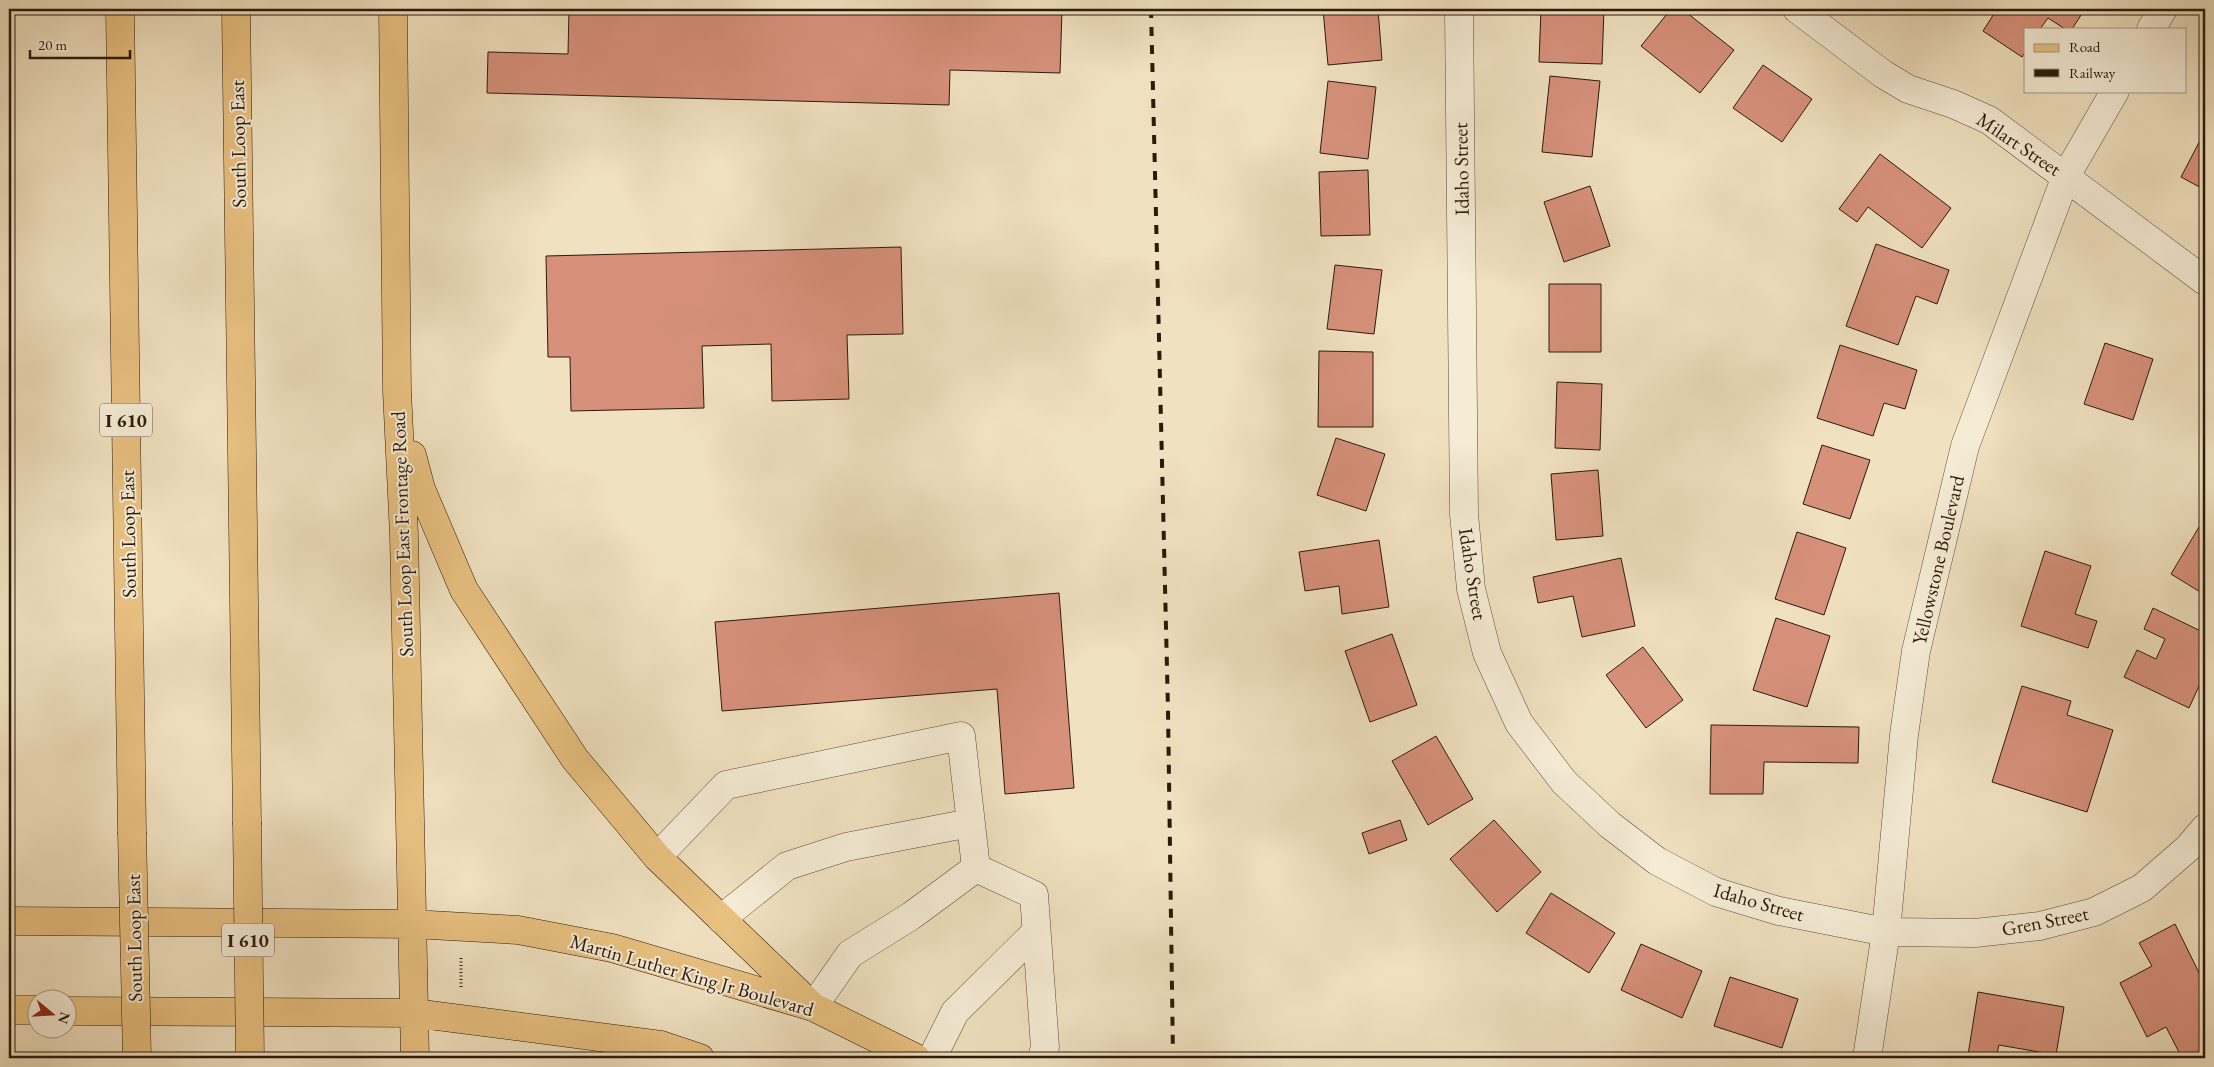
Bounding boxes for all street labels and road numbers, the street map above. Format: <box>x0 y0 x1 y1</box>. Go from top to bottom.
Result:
street label: South Loop East <box>224 79 252 208</box>
street label: Milart Street <box>1972 106 2067 182</box>
street label: Idaho Street <box>1447 122 1475 216</box>
road number: I 610 <box>100 404 152 436</box>
street label: South Loop East Frontage Road <box>385 410 419 657</box>
street label: South Loop East <box>114 469 142 598</box>
street label: Yellowstone Boulevard <box>1906 472 1970 647</box>
street label: Idaho Street <box>1453 526 1493 623</box>
street label: South Loop East <box>120 873 148 1002</box>
street label: Idaho Street <box>1711 877 1808 928</box>
street label: Gren Street <box>2000 900 2091 942</box>
road number: I 610 <box>222 924 274 956</box>
street label: Martin Luther King Jr Boulevard <box>567 928 818 1023</box>

